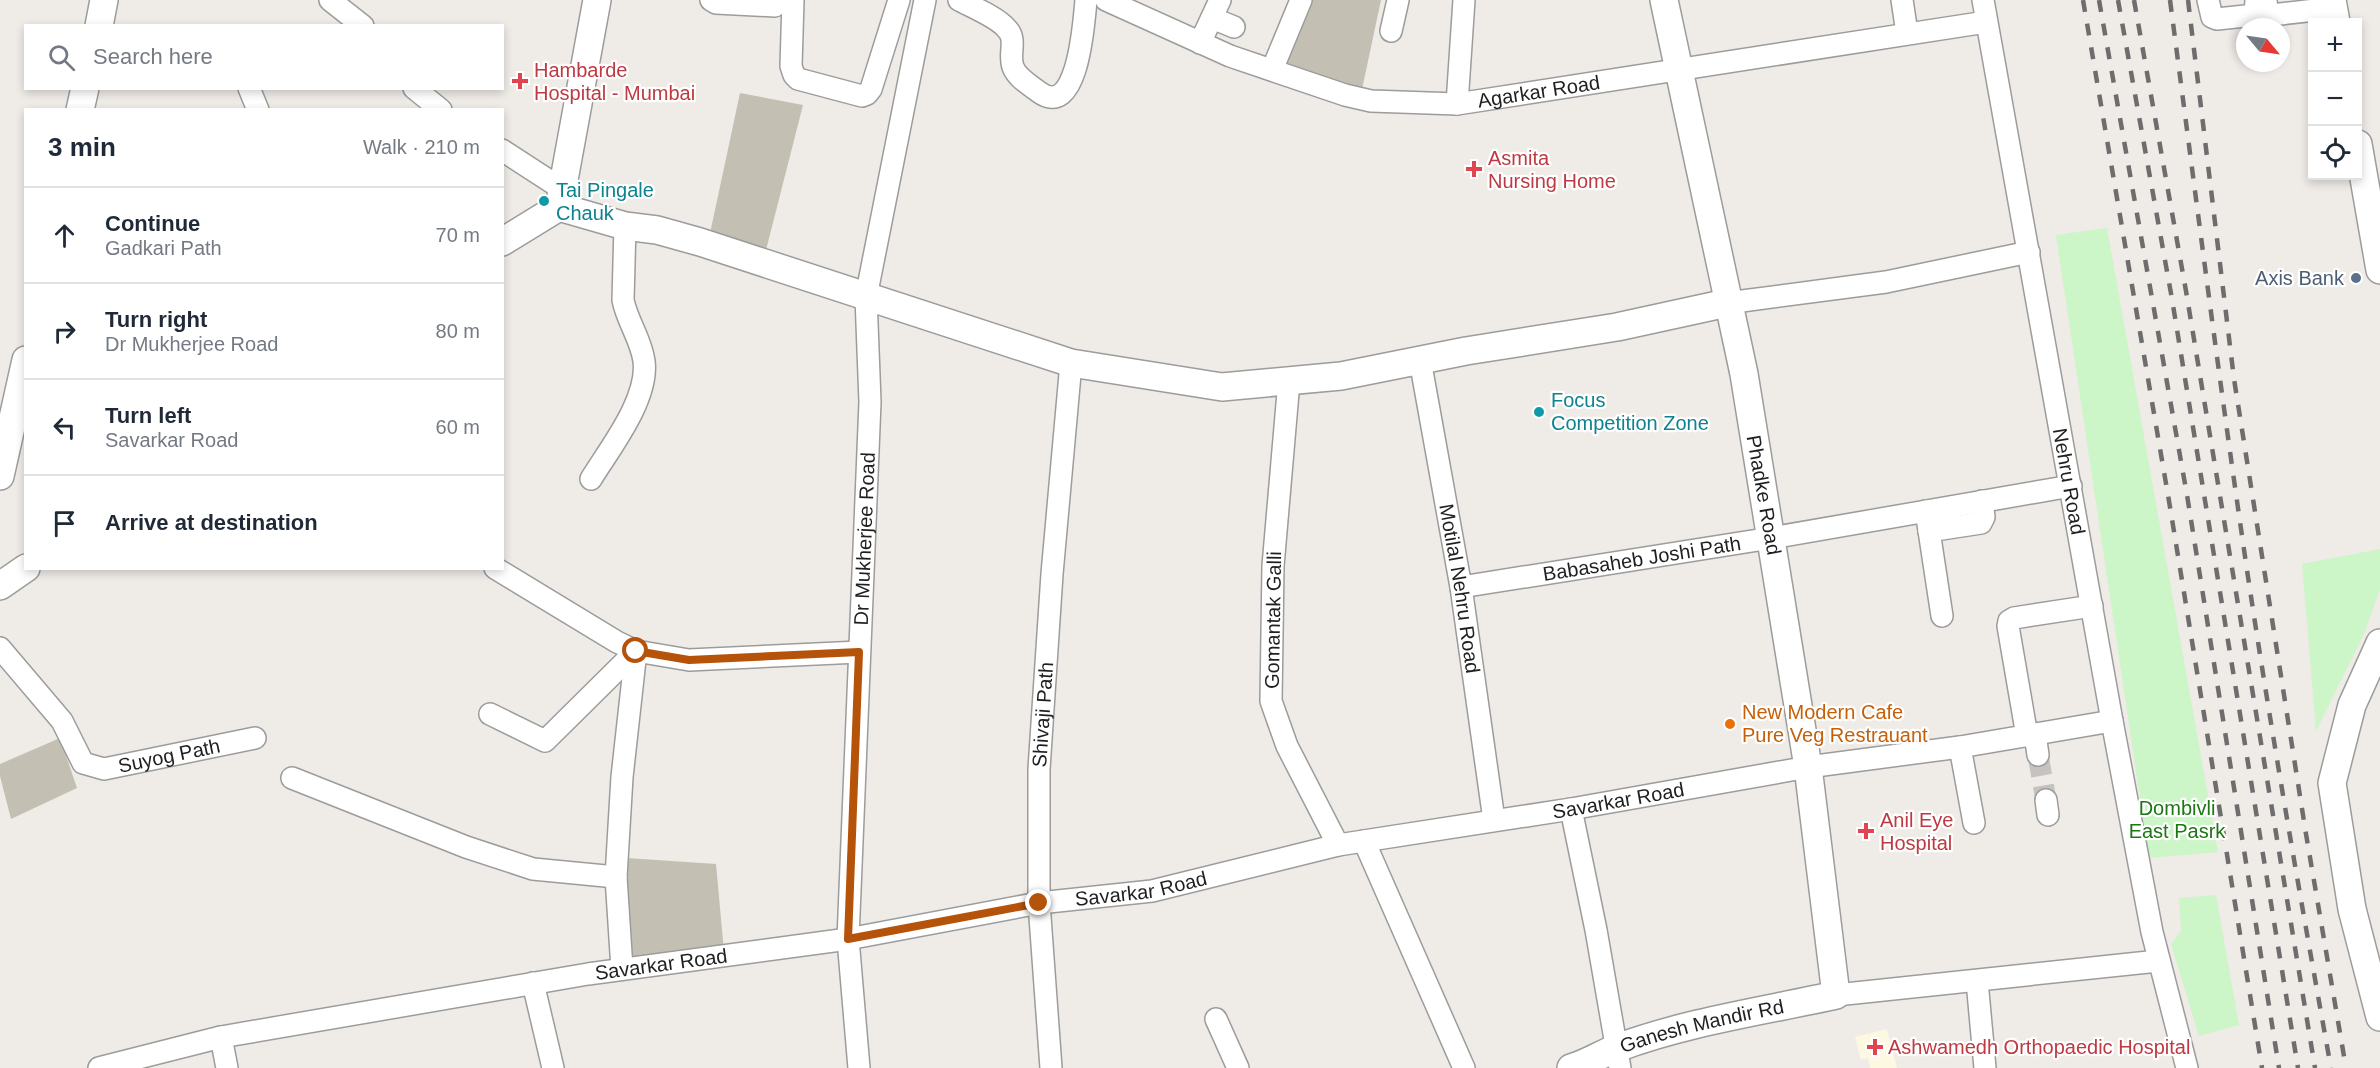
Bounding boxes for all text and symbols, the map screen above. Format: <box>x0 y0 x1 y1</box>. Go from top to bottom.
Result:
north arrow <box>2236 18 2290 72</box>
map controls <box>2308 18 2362 180</box>
button: + <box>2308 18 2362 72</box>
search box <box>24 24 504 90</box>
icon: search <box>45 41 78 74</box>
text: Search here <box>93 44 213 69</box>
place label: Hambarde Hospital - Mumbai <box>534 59 695 104</box>
street label: Agarkar Road <box>1476 71 1601 112</box>
marker: Hambarde Hospital - Mumbai <box>511 72 529 90</box>
button: − <box>2308 72 2362 126</box>
button: locate <box>2308 126 2362 180</box>
text: 3 min <box>48 132 116 162</box>
text: Walk · 210 m <box>363 136 480 158</box>
place label: Asmita Nursing Home <box>1488 147 1616 192</box>
marker: Asmita Nursing Home <box>1465 160 1483 178</box>
place label: Tai Pingale Chauk <box>556 179 654 224</box>
marker: Tai Pingale Chauk <box>537 194 551 208</box>
text: Continue <box>105 211 200 236</box>
icon: ahead <box>48 219 81 252</box>
text: 70 m <box>436 224 480 246</box>
text: Gadkari Path <box>105 237 222 259</box>
place label: Axis Bank <box>2255 267 2345 289</box>
marker: Axis Bank <box>2349 271 2363 285</box>
text: Turn right <box>105 307 207 332</box>
icon: right <box>48 315 81 348</box>
text: 80 m <box>436 320 480 342</box>
text: Dr Mukherjee Road <box>105 333 278 355</box>
place label: Focus Competition Zone <box>1551 389 1709 434</box>
text: Turn left <box>105 403 191 428</box>
marker: Focus Competition Zone <box>1532 405 1546 419</box>
icon: left <box>48 411 81 444</box>
text: 60 m <box>436 416 480 438</box>
street label: Nehru Road <box>2049 426 2089 536</box>
text: Savarkar Road <box>105 429 238 451</box>
street label: Phadke Road <box>1743 433 1785 557</box>
street label: Dr Mukherjee Road <box>850 452 879 626</box>
street label: Motilal Nehru Road <box>1435 502 1484 675</box>
icon: arrive <box>48 507 81 540</box>
text: Arrive at destination <box>105 510 318 535</box>
street label: Babasaheb Joshi Path <box>1541 532 1742 585</box>
street label: Gomantak Galli <box>1261 551 1285 689</box>
route start <box>622 637 648 663</box>
street label: Shivaji Path <box>1028 661 1057 768</box>
place label: New Modern Cafe Pure Veg Restrauant <box>1742 701 1928 746</box>
marker: New Modern Cafe Pure Veg Restrauant <box>1723 717 1737 731</box>
street label: Suyog Path <box>116 734 222 777</box>
street label: Savarkar Road <box>1551 778 1686 823</box>
park label: Dombivli East Pasrk <box>2129 797 2226 842</box>
place label: Anil Eye Hospital <box>1880 809 1953 854</box>
marker: Anil Eye Hospital <box>1857 822 1875 840</box>
street label: Savarkar Road <box>1074 867 1209 910</box>
route end <box>1025 889 1051 915</box>
street label: Savarkar Road <box>593 944 729 984</box>
street label: Ganesh Mandir Rd <box>1617 995 1786 1057</box>
place label: Ashwamedh Orthopaedic Hospital <box>1888 1036 2190 1058</box>
marker: Ashwamedh Orthopaedic Hospital <box>1866 1038 1884 1056</box>

